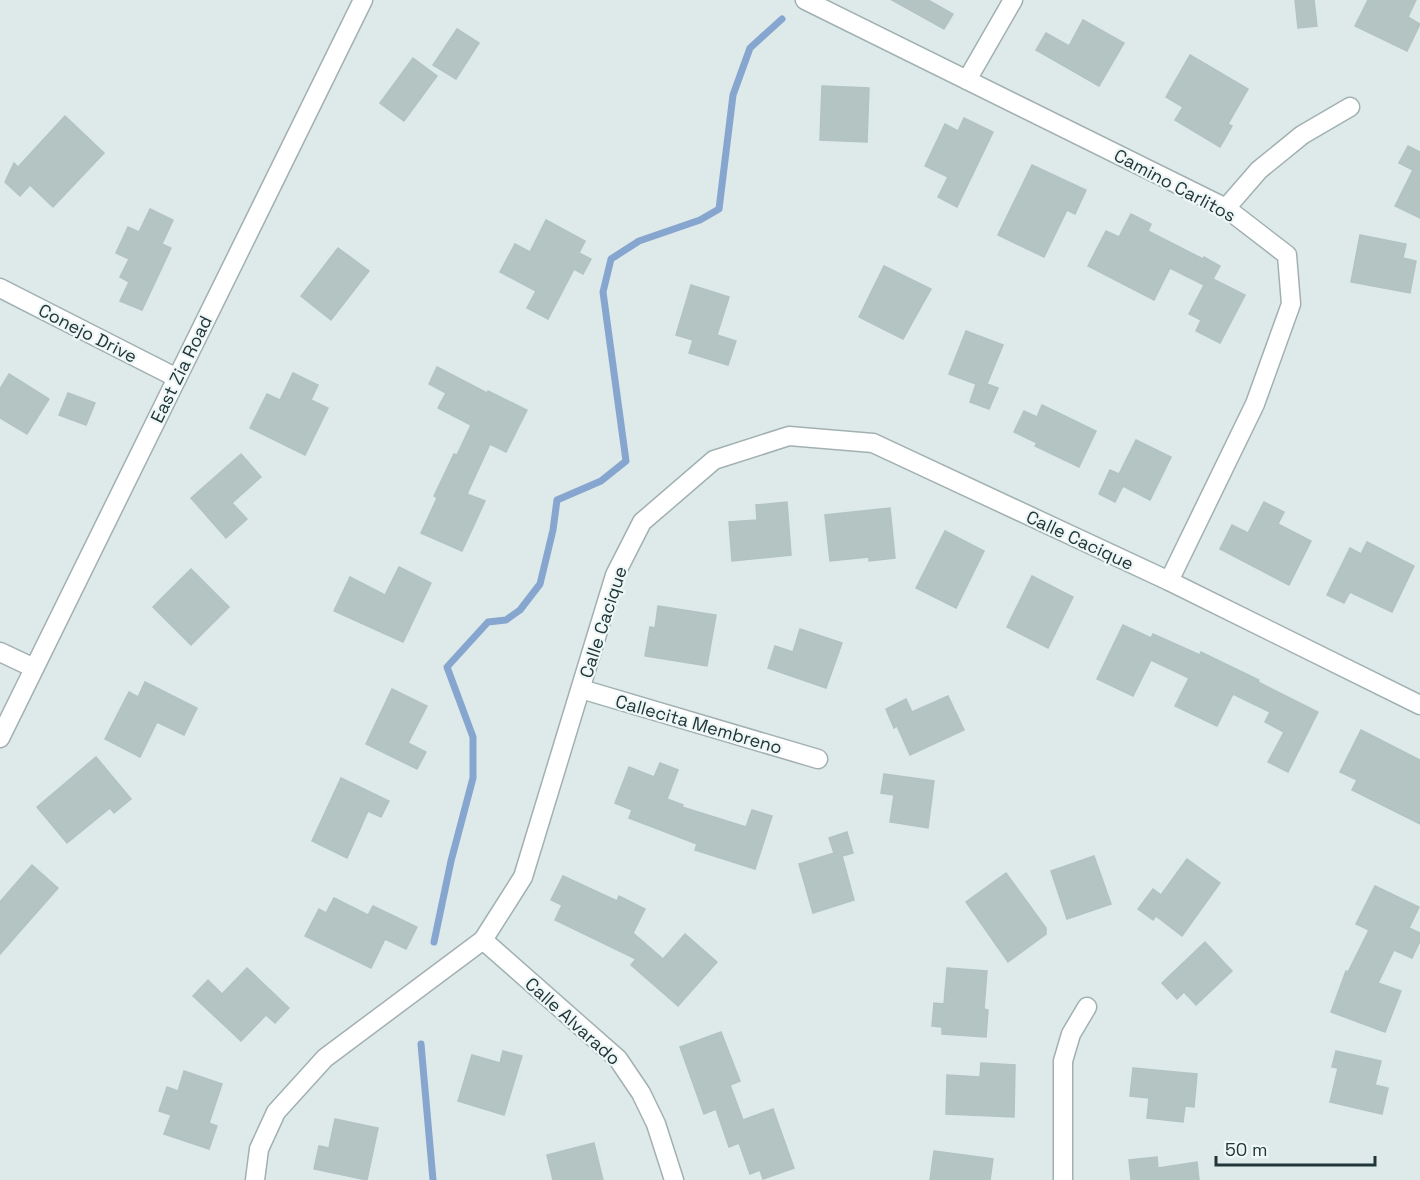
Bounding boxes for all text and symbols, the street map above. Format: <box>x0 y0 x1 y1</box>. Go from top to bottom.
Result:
street label: Camino Carlitos <box>1110 143 1240 227</box>
street label: Conejo Drive <box>35 298 141 368</box>
street label: East Zia Road <box>145 312 217 426</box>
street label: Calle Cacique <box>1023 505 1137 575</box>
street label: Calle Cacique <box>574 563 632 681</box>
street label: Callecita Membreno <box>613 689 785 759</box>
street label: Calle Alvarado <box>520 972 626 1070</box>
scale bar <box>1216 1129 1375 1167</box>
text: 50 m <box>1225 1138 1267 1161</box>

